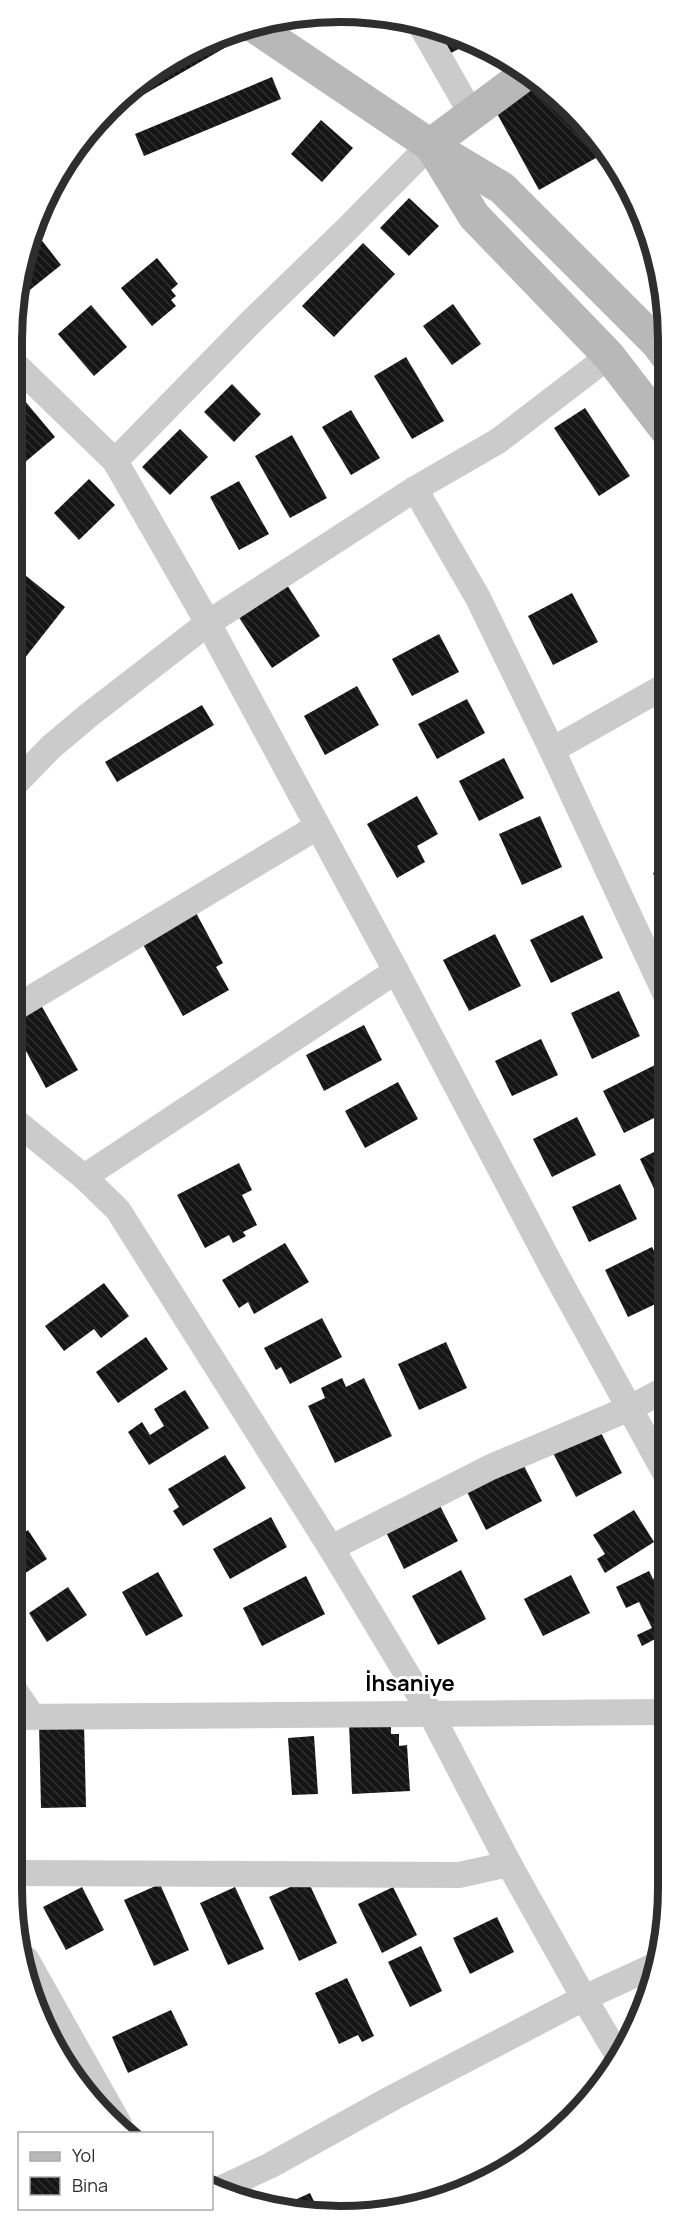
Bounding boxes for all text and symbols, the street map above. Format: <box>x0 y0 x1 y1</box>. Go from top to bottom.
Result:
district label: İhsaniye <box>365 1668 455 1698</box>
legend <box>18 2132 213 2210</box>
text: Yol <box>72 2143 95 2167</box>
text: Bina <box>72 2173 108 2197</box>

